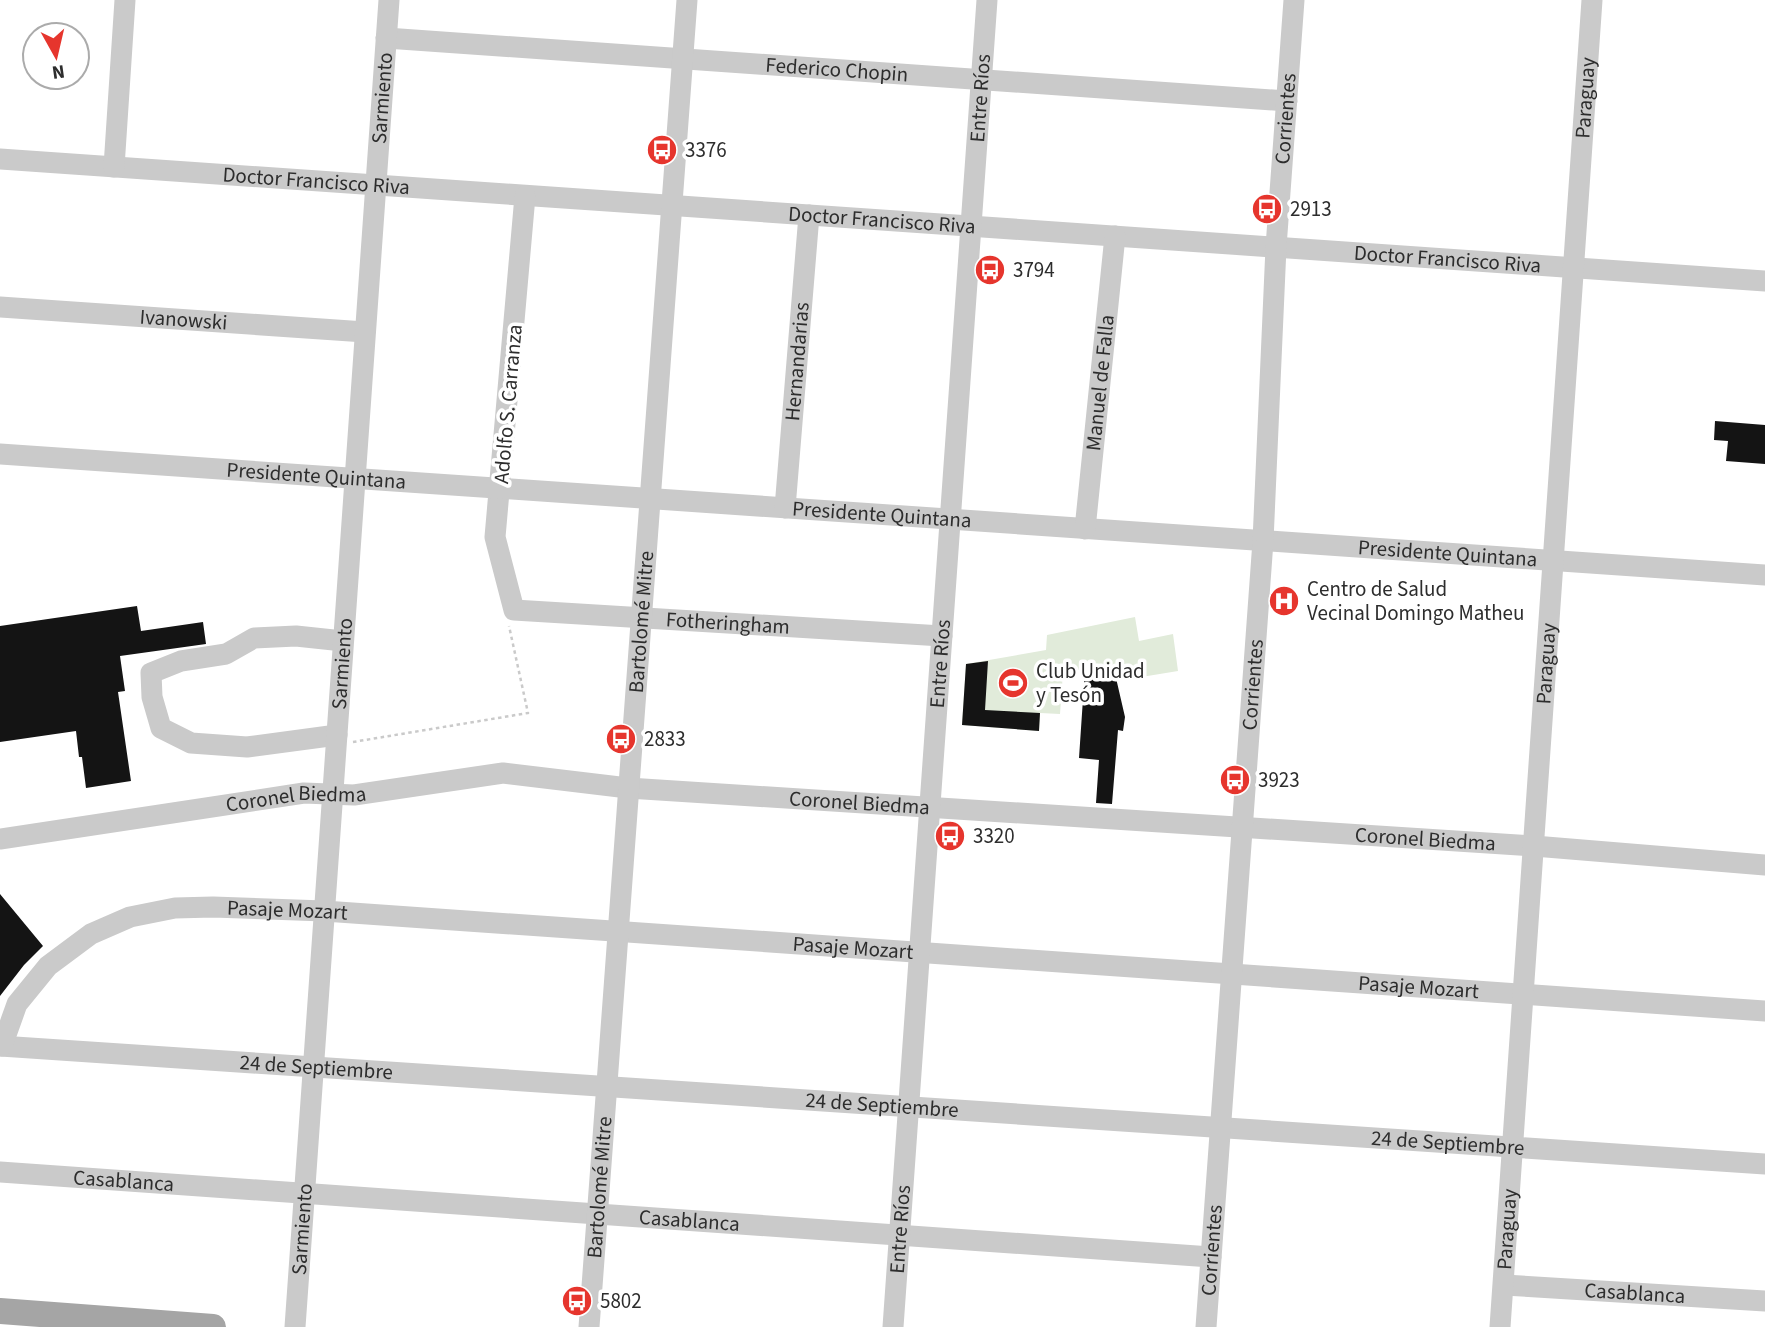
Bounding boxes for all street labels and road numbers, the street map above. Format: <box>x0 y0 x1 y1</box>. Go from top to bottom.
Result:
street label: Federico Chopin <box>765 50 909 89</box>
street label: Sarmiento <box>364 51 400 145</box>
street label: Entre Ríos <box>962 53 998 143</box>
street label: Paraguay <box>1567 56 1603 140</box>
street label: Corrientes <box>1267 72 1304 165</box>
street label: Doctor Francisco Riva <box>222 159 411 202</box>
street label: Doctor Francisco Riva <box>787 199 977 241</box>
street label: Doctor Francisco Riva <box>1353 238 1542 280</box>
street label: Hernandarias <box>777 301 817 422</box>
street label: Ivanowski <box>139 302 228 338</box>
street label: Manuel de Falla <box>1078 313 1122 452</box>
street label: Adolfo S. Carranza <box>486 323 530 485</box>
street label: Presidente Quintana <box>226 455 407 497</box>
street label: Presidente Quintana <box>791 493 973 536</box>
street label: Presidente Quintana <box>1357 532 1538 574</box>
street label: Bartolomé Mitre <box>621 550 661 694</box>
street label: Fotheringham <box>665 604 791 642</box>
street label: Sarmiento <box>324 617 360 711</box>
street label: Entre Ríos <box>922 618 958 709</box>
street label: Paraguay <box>1528 622 1564 705</box>
street label: Corrientes <box>1234 638 1271 731</box>
street label: Coronel Biedma <box>224 778 368 820</box>
street label: Coronel Biedma <box>788 783 931 822</box>
street label: Coronel Biedma <box>1354 820 1497 859</box>
street label: Pasaje Mozart <box>226 893 349 928</box>
street label: Pasaje Mozart <box>792 929 914 967</box>
street label: Pasaje Mozart <box>1357 968 1480 1006</box>
street label: 24 de Septiembre <box>239 1047 394 1087</box>
street label: 24 de Septiembre <box>804 1085 960 1125</box>
street label: Bartolomé Mitre <box>579 1115 620 1259</box>
street label: 24 de Septiembre <box>1370 1123 1525 1163</box>
street label: Casablanca <box>72 1162 175 1199</box>
street label: Sarmiento <box>284 1182 320 1276</box>
street label: Entre Ríos <box>882 1184 918 1275</box>
street label: Paraguay <box>1489 1187 1525 1271</box>
street label: Casablanca <box>638 1202 741 1239</box>
street label: Corrientes <box>1193 1203 1230 1297</box>
street label: Casablanca <box>1583 1275 1686 1311</box>

